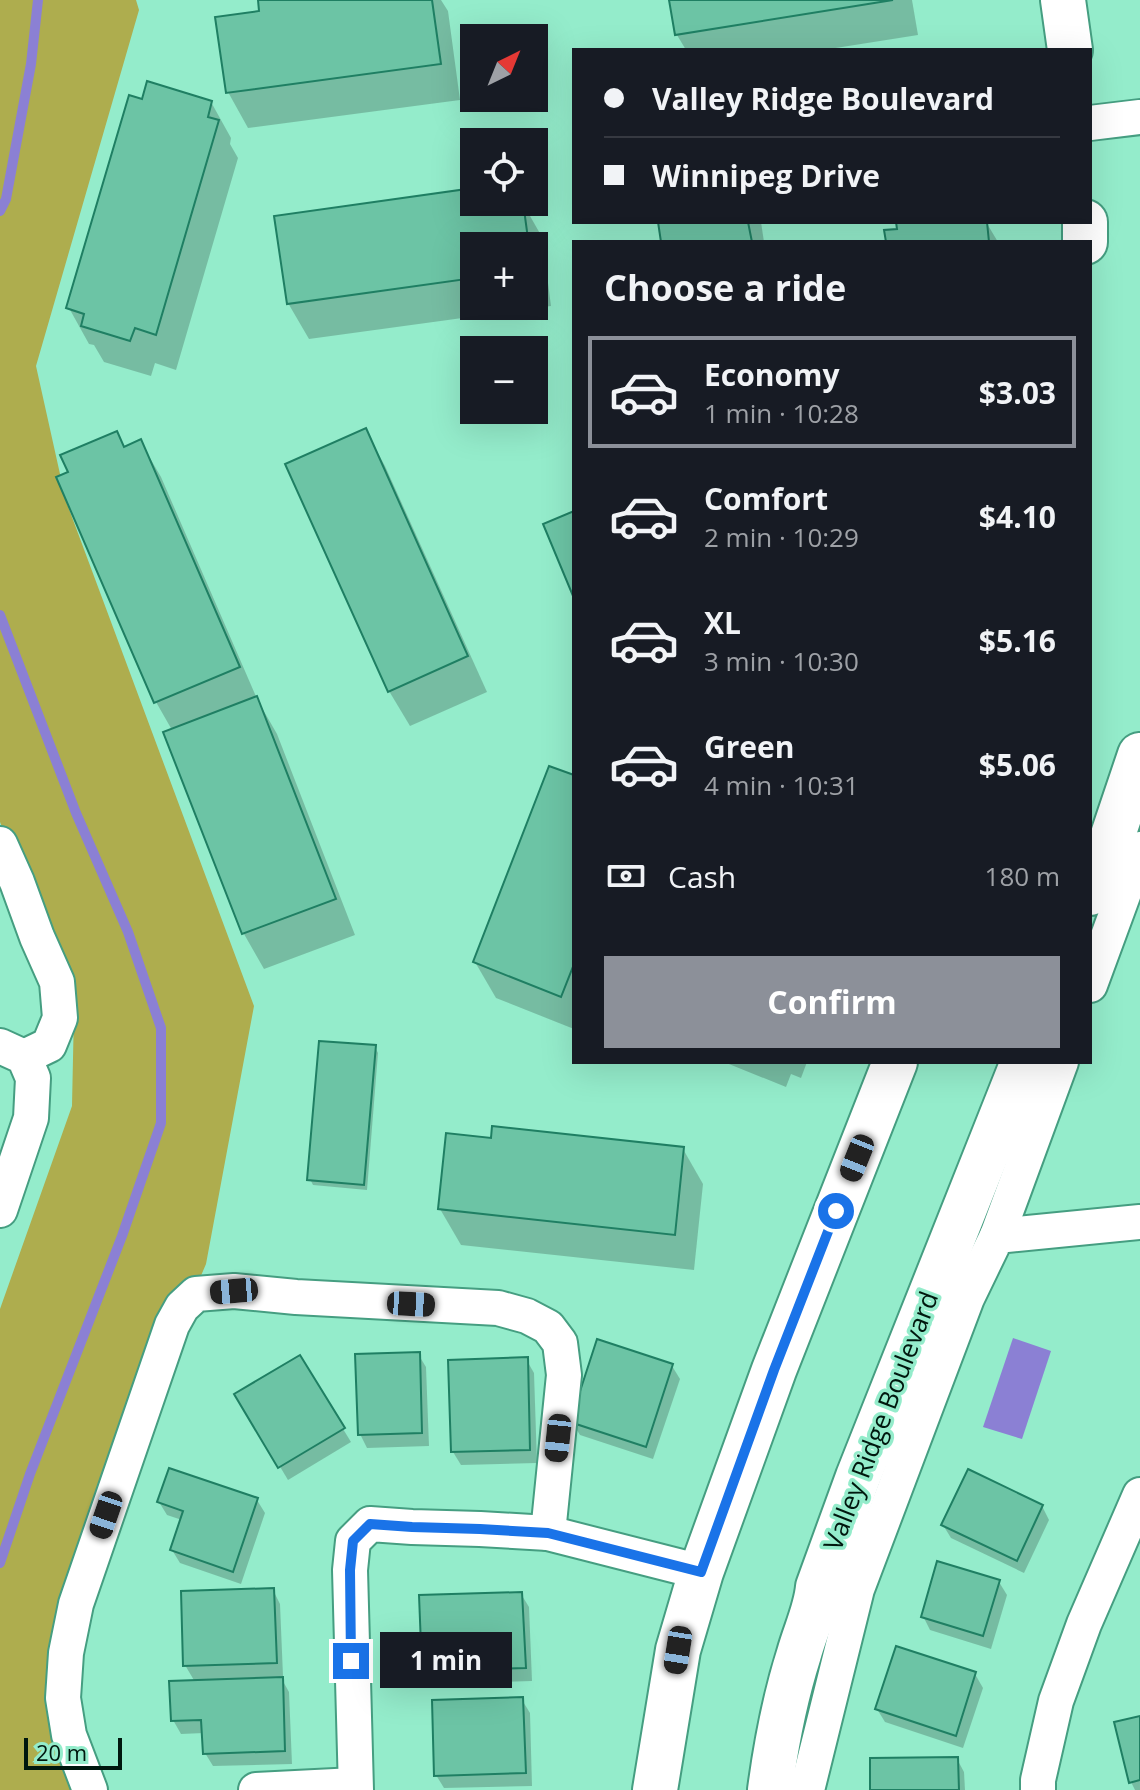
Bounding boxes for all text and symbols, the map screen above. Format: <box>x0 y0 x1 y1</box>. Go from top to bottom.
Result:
north arrow <box>460 24 548 112</box>
map controls <box>460 24 548 424</box>
text: Valley Ridge Boulevard <box>652 78 994 119</box>
button: locate <box>460 128 548 216</box>
text: Winnipeg Drive <box>652 155 880 196</box>
button: + <box>460 232 548 320</box>
text: Choose a ride <box>604 263 846 312</box>
button: − <box>460 336 548 424</box>
text: Economy <box>704 354 840 395</box>
icon: car <box>608 356 680 428</box>
text: $3.03 <box>979 372 1056 413</box>
text: 1 min · 10:28 <box>704 395 859 431</box>
text: Comfort <box>704 478 828 519</box>
icon: car <box>608 480 680 552</box>
text: $4.10 <box>979 496 1056 537</box>
text: 2 min · 10:29 <box>704 519 859 555</box>
text: XL <box>704 602 741 643</box>
icon: car <box>608 604 680 676</box>
text: $5.16 <box>979 620 1056 661</box>
text: 3 min · 10:30 <box>704 643 859 679</box>
text: Green <box>704 726 795 767</box>
icon: car <box>608 728 680 800</box>
text: $5.06 <box>979 744 1056 785</box>
text: 4 min · 10:31 <box>704 767 859 803</box>
icon: cash <box>604 854 648 898</box>
text: Cash <box>668 856 736 897</box>
text: 180 m <box>985 858 1060 894</box>
button: Confirm <box>604 956 1060 1048</box>
car <box>837 1131 877 1185</box>
route start <box>818 1193 854 1229</box>
car <box>209 1277 259 1305</box>
street label: Valley Ridge Boulevard <box>814 1286 946 1555</box>
car <box>386 1291 436 1317</box>
car <box>544 1413 572 1463</box>
car <box>87 1488 125 1542</box>
car <box>662 1624 694 1676</box>
callout: 1 min <box>379 1633 511 1689</box>
text: 1 min <box>410 1642 482 1678</box>
route end <box>333 1643 369 1679</box>
scale bar <box>24 1734 122 1770</box>
text: 20 m <box>36 1737 87 1767</box>

